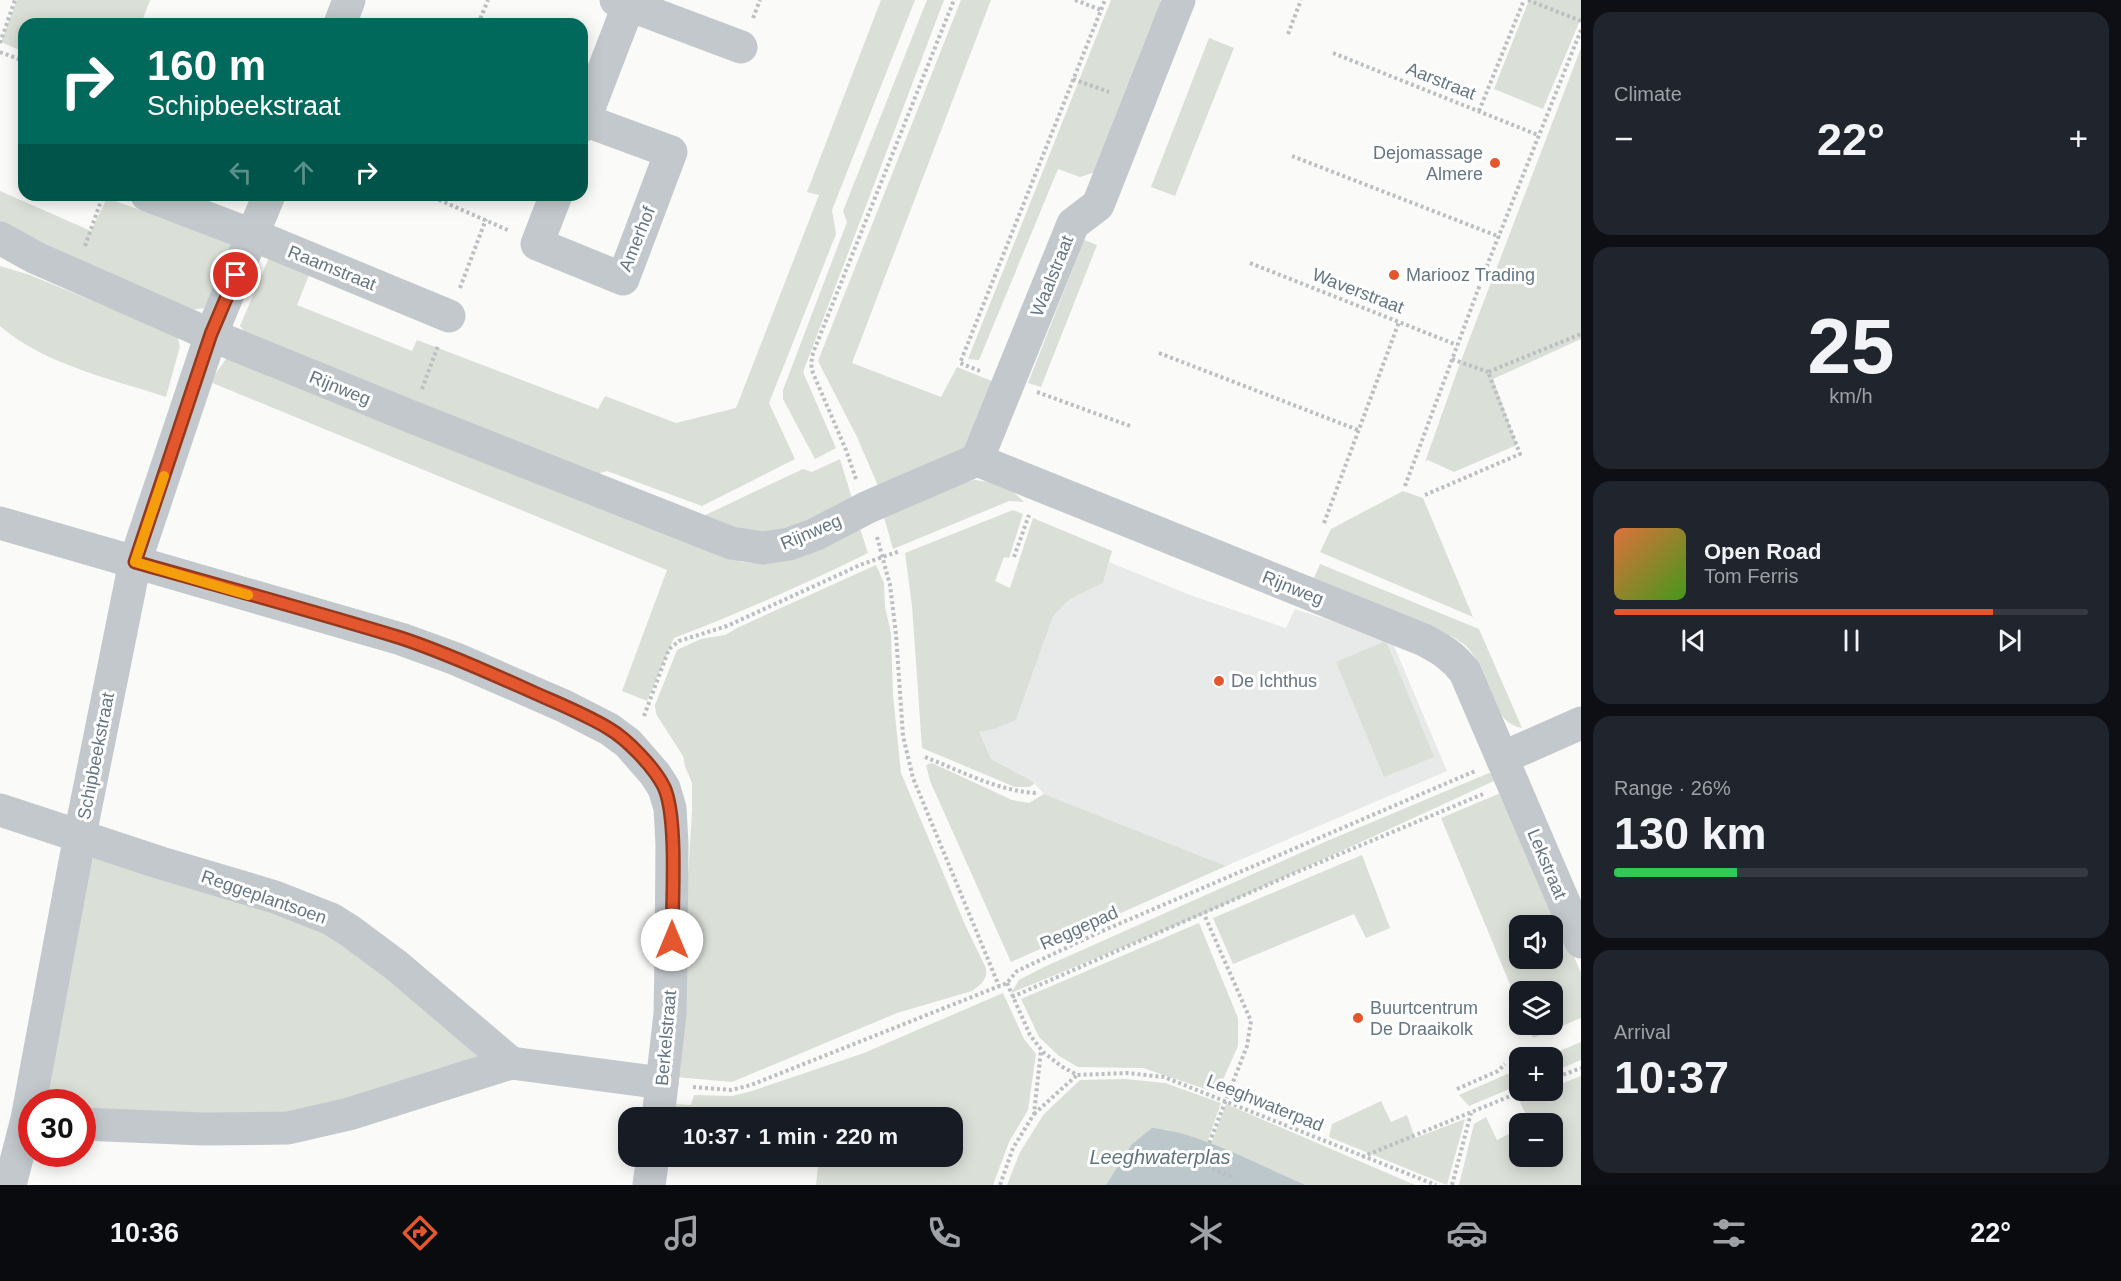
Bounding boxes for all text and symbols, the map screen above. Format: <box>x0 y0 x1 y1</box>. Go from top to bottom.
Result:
icon: right <box>48 42 126 120</box>
text: 160 m <box>147 42 266 89</box>
street label: Aarstraat <box>1403 58 1479 104</box>
text: Climate <box>1614 83 1682 105</box>
text: Schipbeekstraat <box>147 91 341 121</box>
text: 22° <box>1817 114 1885 165</box>
text: − <box>1614 120 1633 157</box>
text: + <box>2069 120 2088 157</box>
place label: Dejomassage Almere <box>1373 143 1483 184</box>
icon: left <box>224 156 257 189</box>
icon: ahead <box>287 156 320 189</box>
icon: right <box>350 156 383 189</box>
marker: Dejomassage Almere <box>1488 156 1502 170</box>
street label: Amerhof <box>615 203 659 274</box>
street label: Waalstraat <box>1027 233 1077 319</box>
street label: Raamstraat <box>285 241 379 295</box>
pin <box>210 249 261 300</box>
icon: arrive <box>219 258 252 291</box>
street label: Waverstraat <box>1309 264 1407 318</box>
place label: Mariooz Trading <box>1406 265 1535 285</box>
marker: Mariooz Trading <box>1387 268 1401 282</box>
text: 25 <box>1808 302 1894 390</box>
street label: Rijnweg <box>307 367 373 409</box>
text: km/h <box>1829 385 1873 407</box>
street label: Rijnweg <box>778 510 844 554</box>
text: Open Road <box>1704 539 1821 564</box>
text: Tom Ferris <box>1704 565 1798 587</box>
street label: Rijnweg <box>1260 567 1326 609</box>
icon: previous <box>1677 624 1710 657</box>
icon: pause <box>1835 624 1868 657</box>
icon: next <box>1993 624 2026 657</box>
place label: De Ichthus <box>1231 671 1317 691</box>
marker: De Ichthus <box>1212 674 1226 688</box>
street label: Schipbeekstraat <box>74 691 118 821</box>
text: Range · 26% <box>1614 777 1731 799</box>
text: 130 km <box>1614 808 1767 859</box>
street label: Lekstraat <box>1523 826 1571 902</box>
street label: Reggeplantsoen <box>199 866 329 928</box>
street label: Reggepad <box>1037 902 1121 954</box>
position arrow <box>640 908 704 972</box>
map controls <box>1509 915 1563 1167</box>
button: sound <box>1509 915 1563 969</box>
button: layers <box>1509 981 1563 1035</box>
street label: Berkelstraat <box>652 989 680 1087</box>
place label: Buurtcentrum De Draaikolk <box>1370 998 1478 1039</box>
marker: Buurtcentrum De Draaikolk <box>1351 1011 1365 1025</box>
text: Arrival <box>1614 1021 1671 1043</box>
button: + <box>1509 1047 1563 1101</box>
text: 10:37 <box>1614 1052 1729 1103</box>
street label: Leeghwaterpad <box>1204 1070 1326 1136</box>
speed limit sign: 30 <box>18 1089 96 1167</box>
button: − <box>1509 1113 1563 1167</box>
text: 10:37 · 1 min · 220 m <box>683 1124 898 1149</box>
water label: Leeghwaterplas <box>1089 1146 1231 1168</box>
icon: directions <box>399 1212 441 1254</box>
icon: music <box>661 1212 703 1254</box>
icon: phone <box>923 1212 965 1254</box>
icon: climate <box>1185 1212 1227 1254</box>
icon: car <box>1446 1212 1488 1254</box>
icon: filters <box>1708 1212 1750 1254</box>
text: 10:36 <box>110 1218 179 1248</box>
text: 22° <box>1970 1218 2011 1248</box>

